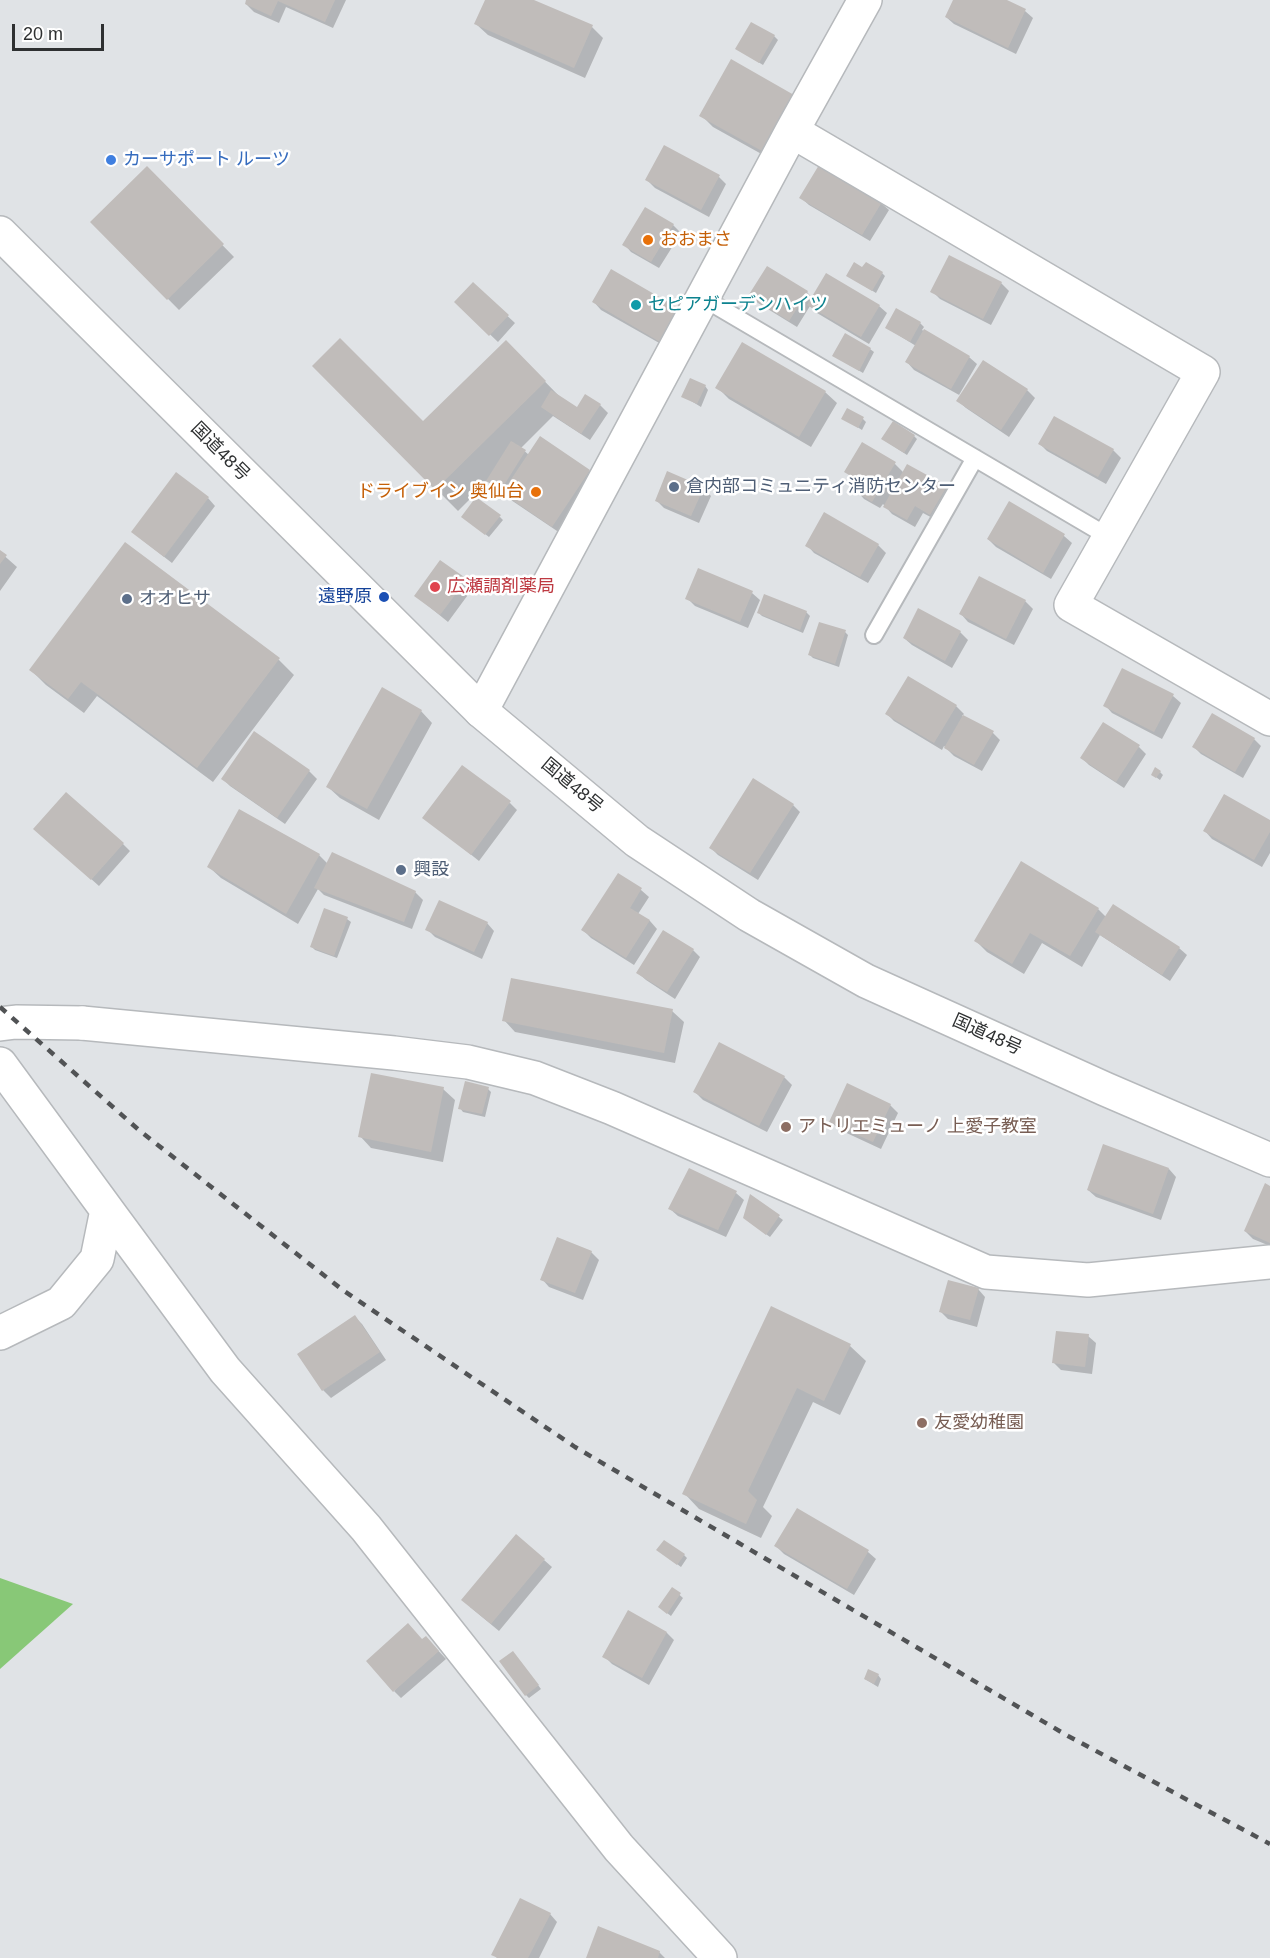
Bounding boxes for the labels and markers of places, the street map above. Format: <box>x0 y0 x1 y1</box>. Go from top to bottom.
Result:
place label: カーサポート ルーツ <box>123 149 290 171</box>
marker: カーサポート ルーツ <box>104 153 118 167</box>
place label: おおまさ <box>660 229 732 251</box>
marker: おおまさ <box>641 233 655 247</box>
place label: セピアガーデンハイツ <box>648 294 828 316</box>
marker: セピアガーデンハイツ <box>629 298 643 312</box>
place label: 倉内部コミュニティ消防センター <box>686 476 956 498</box>
marker: 倉内部コミュニティ消防センター <box>667 480 681 494</box>
place label: ドライブイン 奥仙台 <box>357 481 524 503</box>
marker: ドライブイン 奥仙台 <box>529 485 543 499</box>
place label: 広瀬調剤薬局 <box>447 576 555 598</box>
marker: 広瀬調剤薬局 <box>428 580 442 594</box>
place label: 遠野原 <box>318 586 372 608</box>
place label: オオヒサ <box>139 588 211 610</box>
marker: 遠野原 <box>377 590 391 604</box>
marker: オオヒサ <box>120 592 134 606</box>
place label: 興設 <box>413 859 449 881</box>
marker: 興設 <box>394 863 408 877</box>
place label: アトリエミューノ 上愛子教室 <box>798 1116 1037 1138</box>
marker: アトリエミューノ 上愛子教室 <box>779 1120 793 1134</box>
place label: 友愛幼稚園 <box>934 1412 1024 1434</box>
marker: 友愛幼稚園 <box>915 1416 929 1430</box>

